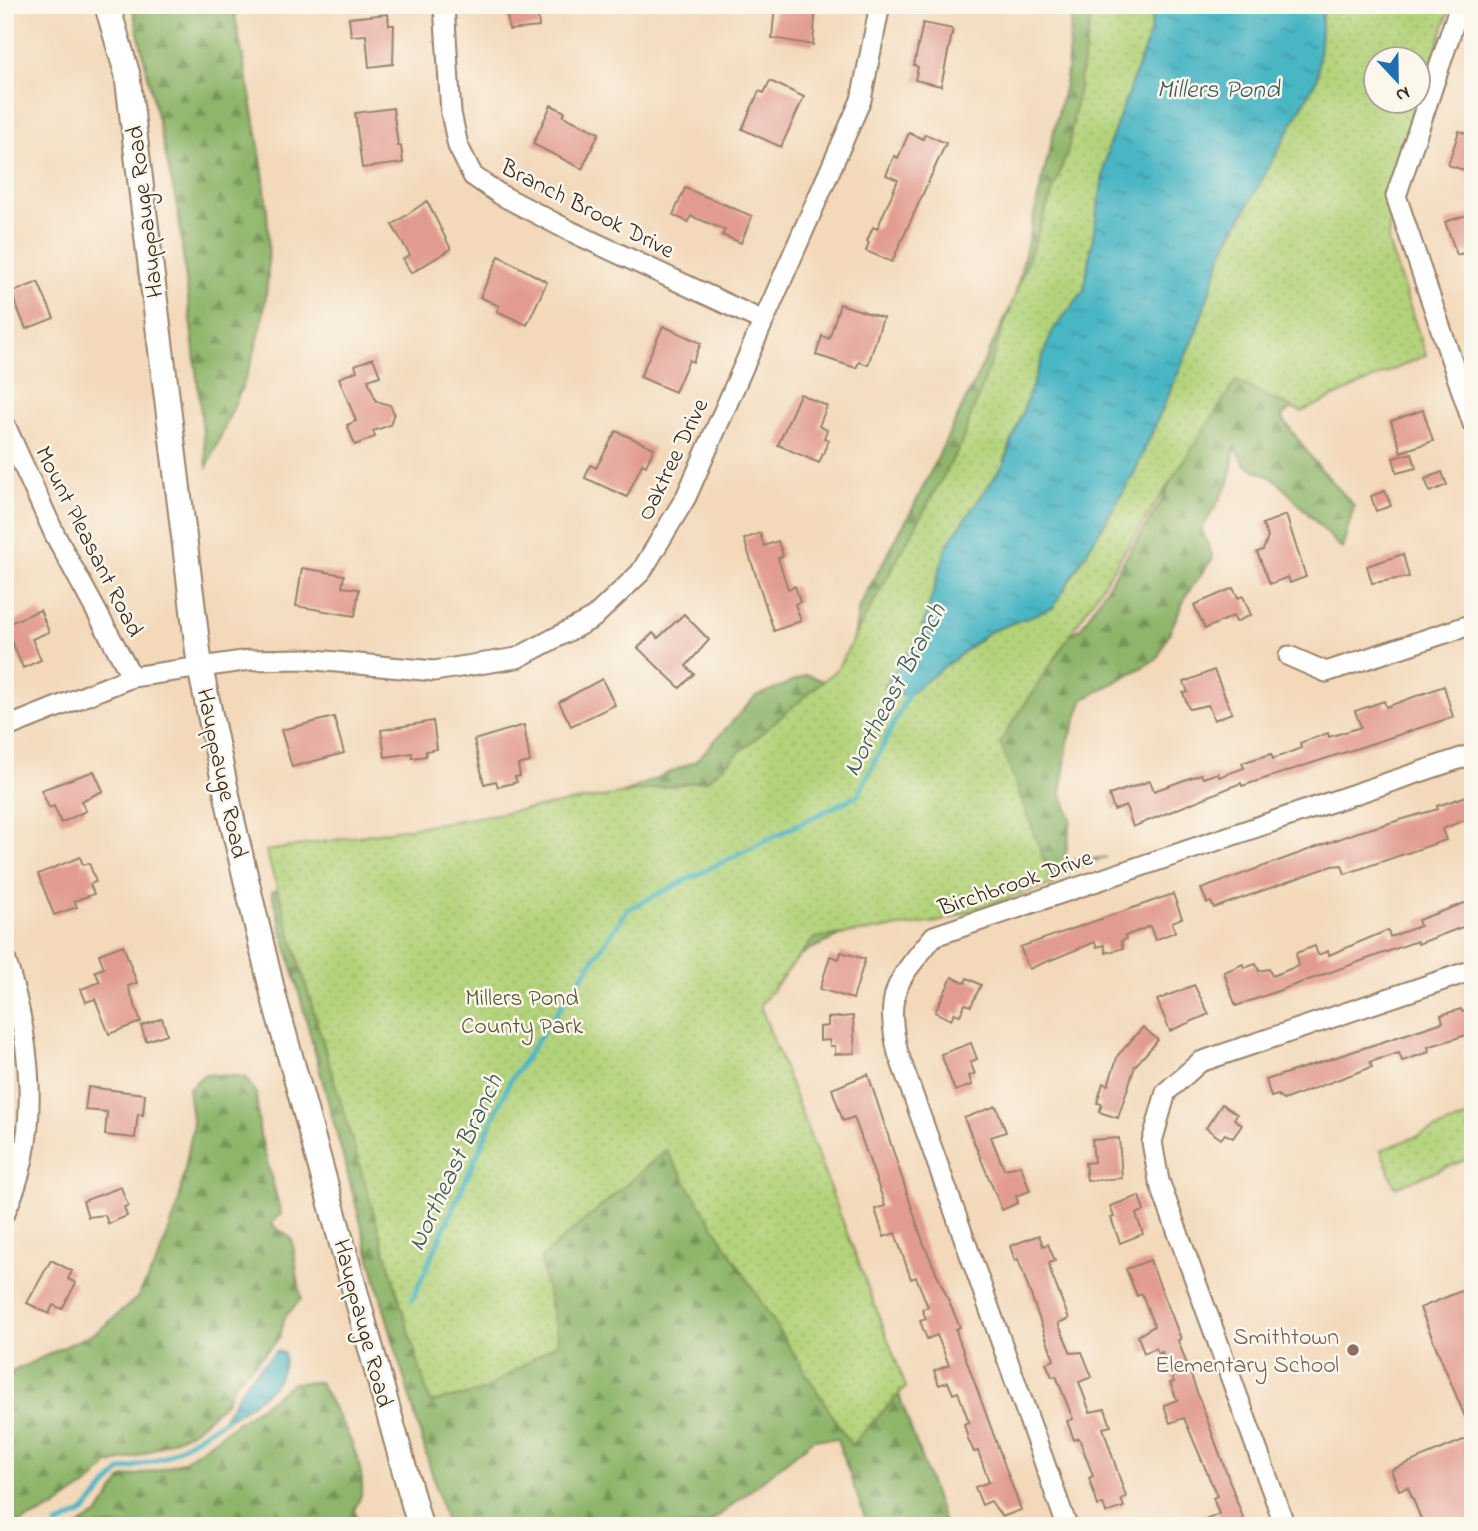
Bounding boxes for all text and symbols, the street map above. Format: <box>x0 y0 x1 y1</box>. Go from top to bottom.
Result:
north arrow <box>1362 46 1432 116</box>
water label: Millers Pond <box>1156 72 1281 110</box>
text: N <box>1391 79 1413 108</box>
street label: Hauppauge Road <box>119 123 174 300</box>
street label: Branch Brook Drive <box>493 151 680 269</box>
street label: Oaktree Drive <box>630 393 719 527</box>
street label: Mount Pleasant Road <box>24 441 151 644</box>
water label: Northeast Branch <box>834 597 957 784</box>
street label: Hauppauge Road <box>185 685 256 862</box>
street label: Birchbrook Drive <box>933 842 1098 927</box>
park label: Millers Pond County Park <box>461 982 583 1046</box>
water label: Northeast Branch <box>399 1068 515 1258</box>
street label: Hauppauge Road <box>322 1236 401 1412</box>
place label: Smithtown Elementary School <box>1155 1321 1339 1385</box>
marker: Smithtown Elementary School <box>1345 1342 1361 1358</box>

